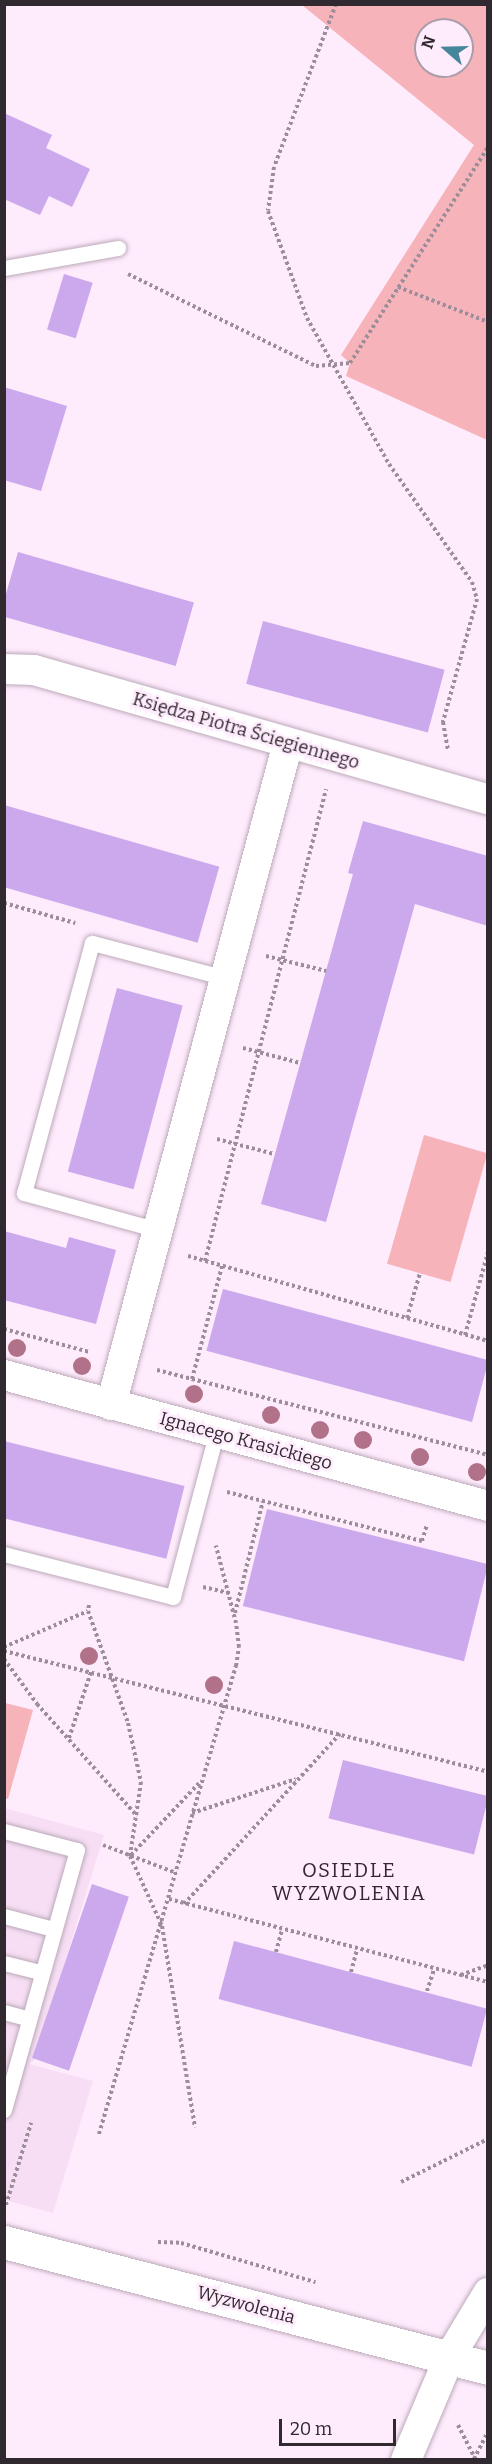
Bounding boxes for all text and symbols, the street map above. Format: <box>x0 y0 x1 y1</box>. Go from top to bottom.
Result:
north arrow <box>414 18 474 78</box>
text: N <box>417 33 440 51</box>
street label: Księdza Piotra Ściegiennego <box>130 688 362 774</box>
street label: Ignacego Krasickiego <box>157 1408 335 1474</box>
district label: OSIEDLE WYZWOLENIA <box>272 1858 426 1905</box>
street label: Wyzwolenia <box>195 2282 297 2328</box>
scale bar <box>282 2407 399 2445</box>
text: 20 m <box>290 2418 332 2440</box>

